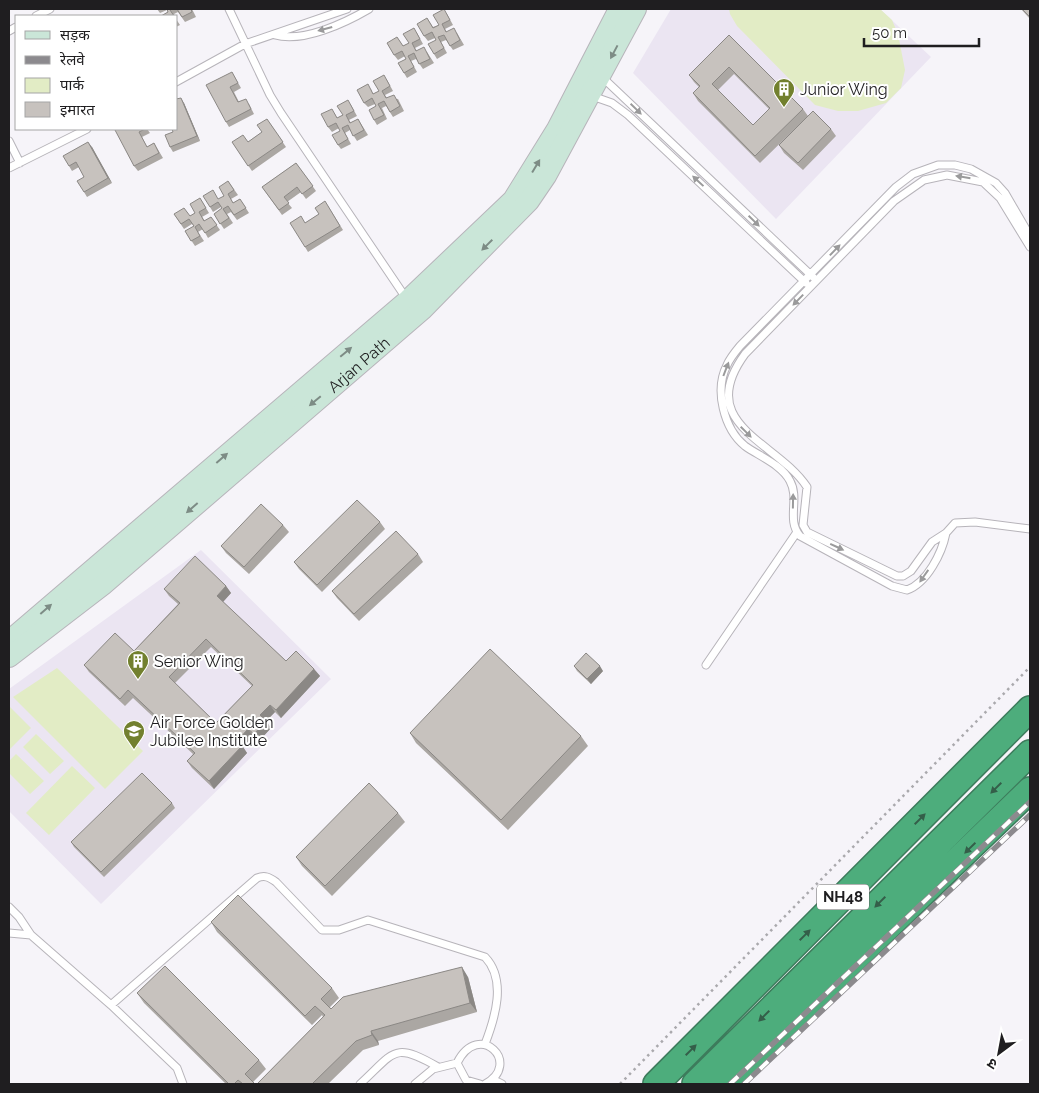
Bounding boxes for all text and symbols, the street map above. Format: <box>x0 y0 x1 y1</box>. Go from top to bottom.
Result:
legend <box>15 15 178 130</box>
scale bar <box>864 15 979 47</box>
text: 50 m <box>872 24 907 42</box>
one-way arrow <box>318 25 333 33</box>
text: सड़क <box>60 26 90 44</box>
one-way arrow <box>610 45 618 59</box>
text: रेलवे <box>59 51 85 69</box>
text: पार्क <box>60 76 84 94</box>
building icon: Junior Wing <box>772 77 796 108</box>
place label: Junior Wing <box>800 80 888 99</box>
text: इमारत <box>60 101 95 119</box>
one-way arrow <box>630 103 642 115</box>
one-way arrow <box>531 159 540 172</box>
one-way arrow <box>955 173 971 181</box>
one-way arrow <box>693 175 705 187</box>
one-way arrow <box>748 215 760 227</box>
one-way arrow <box>481 239 493 251</box>
one-way arrow <box>829 244 841 256</box>
one-way arrow <box>792 293 804 305</box>
street label: Arjan Path <box>324 333 394 397</box>
one-way arrow <box>339 346 351 358</box>
one-way arrow <box>722 361 730 376</box>
one-way arrow <box>309 396 322 407</box>
one-way arrow <box>740 425 752 437</box>
one-way arrow <box>216 452 228 464</box>
one-way arrow <box>790 493 798 509</box>
one-way arrow <box>186 502 199 513</box>
one-way arrow <box>830 544 844 552</box>
one-way arrow <box>919 569 929 583</box>
one-way arrow <box>39 603 51 615</box>
building icon: Senior Wing <box>126 649 150 680</box>
place label: Senior Wing <box>154 652 244 671</box>
place label: Air Force Golden Jubilee Institute <box>150 713 274 750</box>
school or university icon: Air Force Golden Jubilee Institute <box>122 719 146 750</box>
one-way arrow <box>990 782 1002 794</box>
one-way arrow <box>914 814 926 826</box>
one-way arrow <box>964 842 976 854</box>
road number: NH48 <box>817 884 869 910</box>
one-way arrow <box>874 896 886 908</box>
one-way arrow <box>799 929 811 941</box>
one-way arrow <box>759 1010 771 1022</box>
north arrow <box>974 1028 1024 1078</box>
one-way arrow <box>684 1044 696 1056</box>
text: उ <box>984 1055 1000 1073</box>

